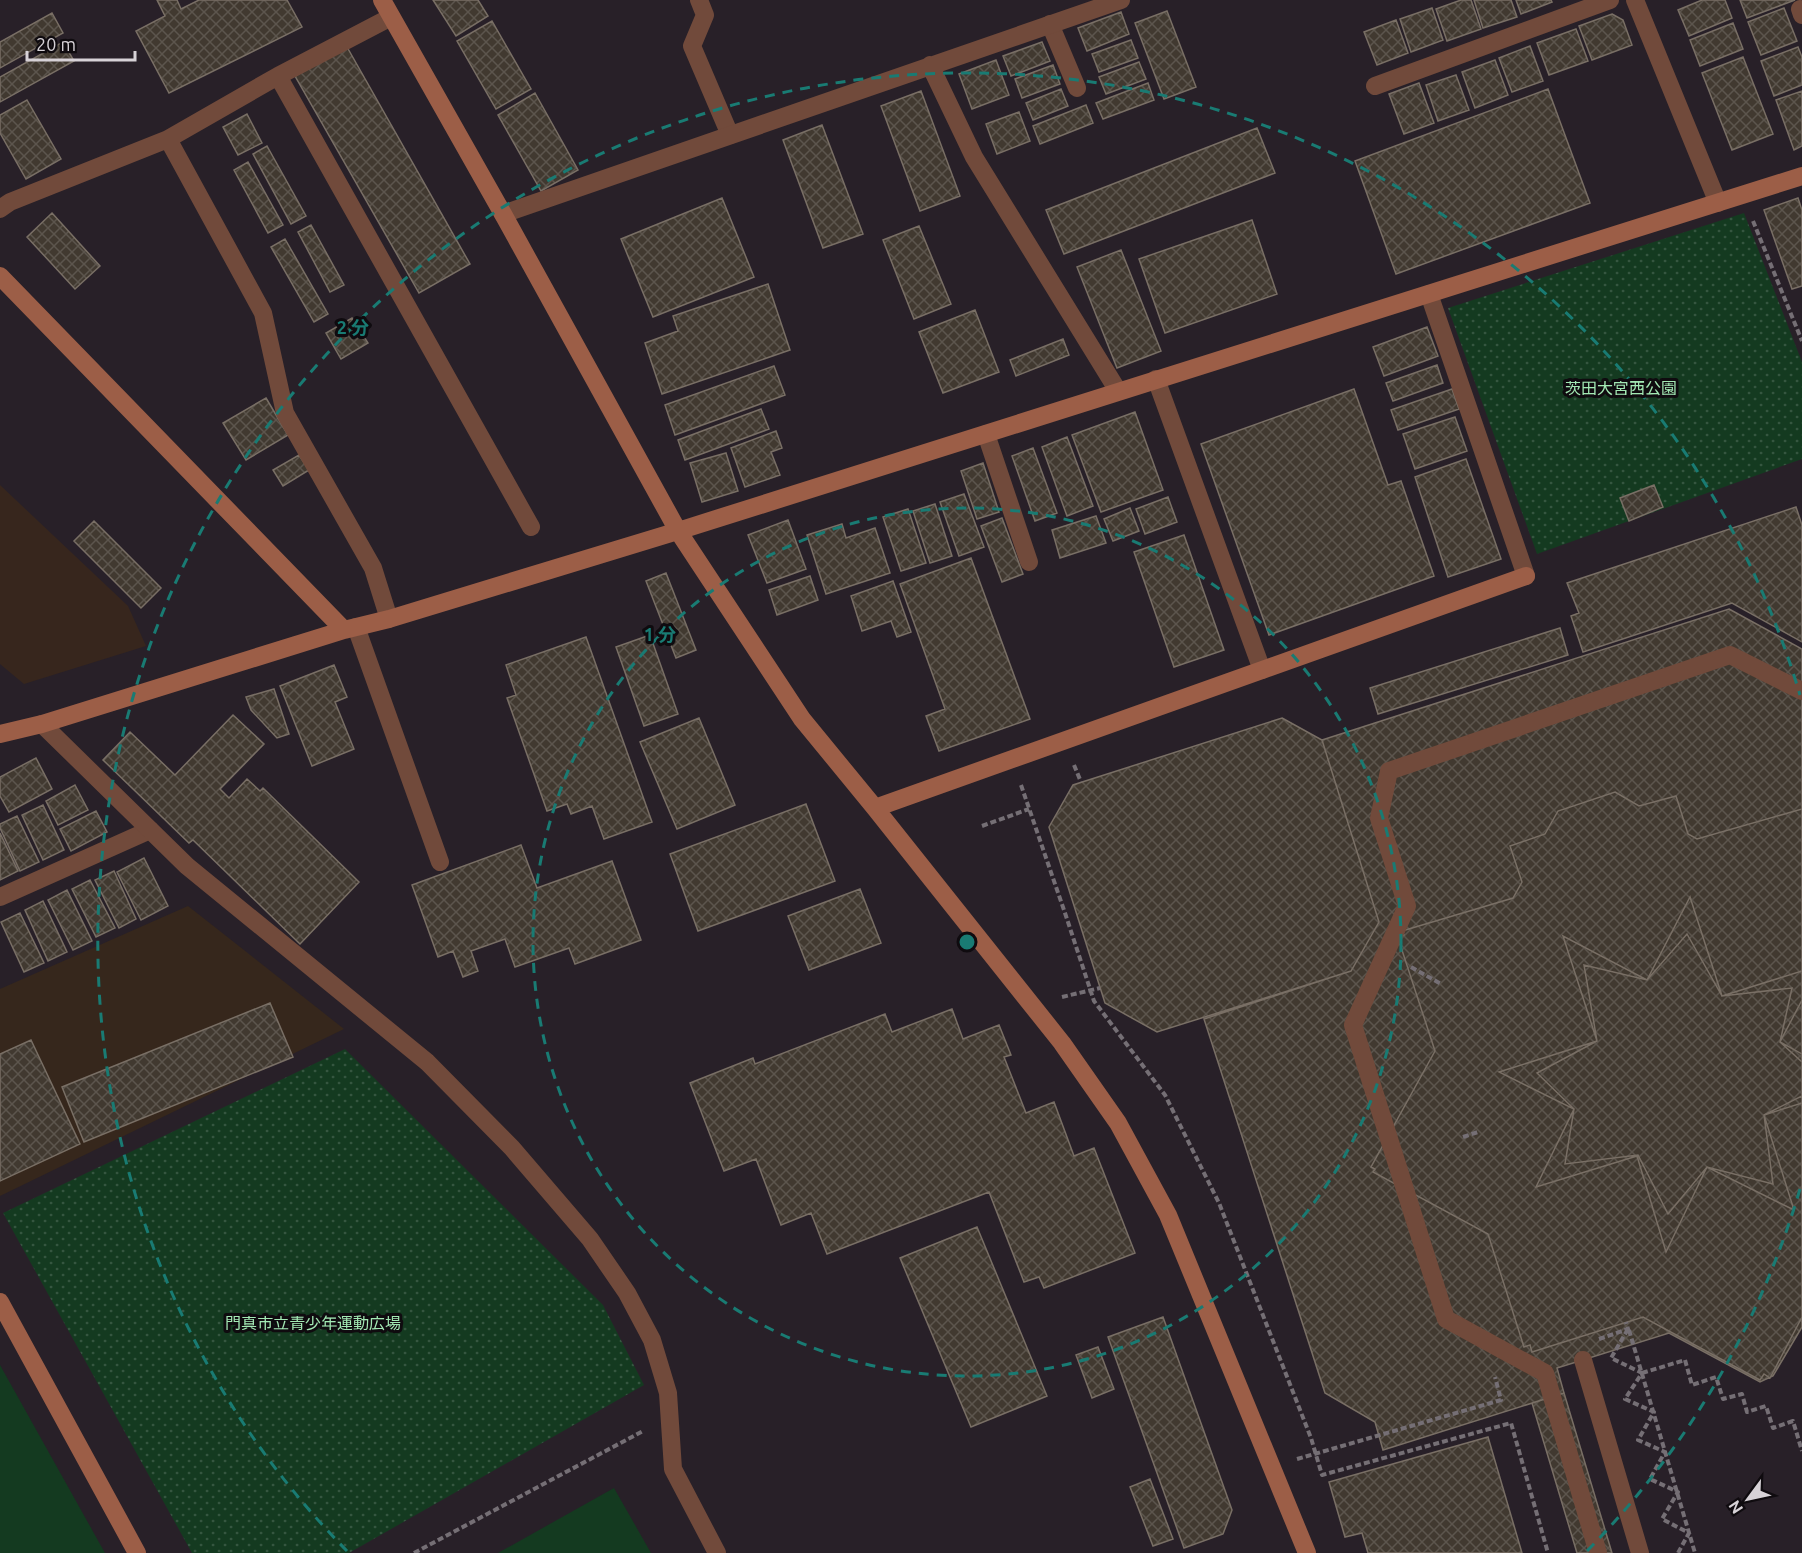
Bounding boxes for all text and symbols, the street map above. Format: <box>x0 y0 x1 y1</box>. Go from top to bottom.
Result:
scale bar <box>27 24 135 62</box>
text: 20 m <box>36 34 76 54</box>
text: 2 分 <box>337 317 369 337</box>
park label: 茨田大宮西公園 <box>1565 379 1677 397</box>
text: 1 分 <box>644 624 676 644</box>
centre of rings <box>957 932 977 952</box>
park label: 門真市立青少年運動広場 <box>225 1314 401 1332</box>
north arrow <box>1718 1469 1778 1529</box>
text: N <box>1725 1497 1746 1517</box>

